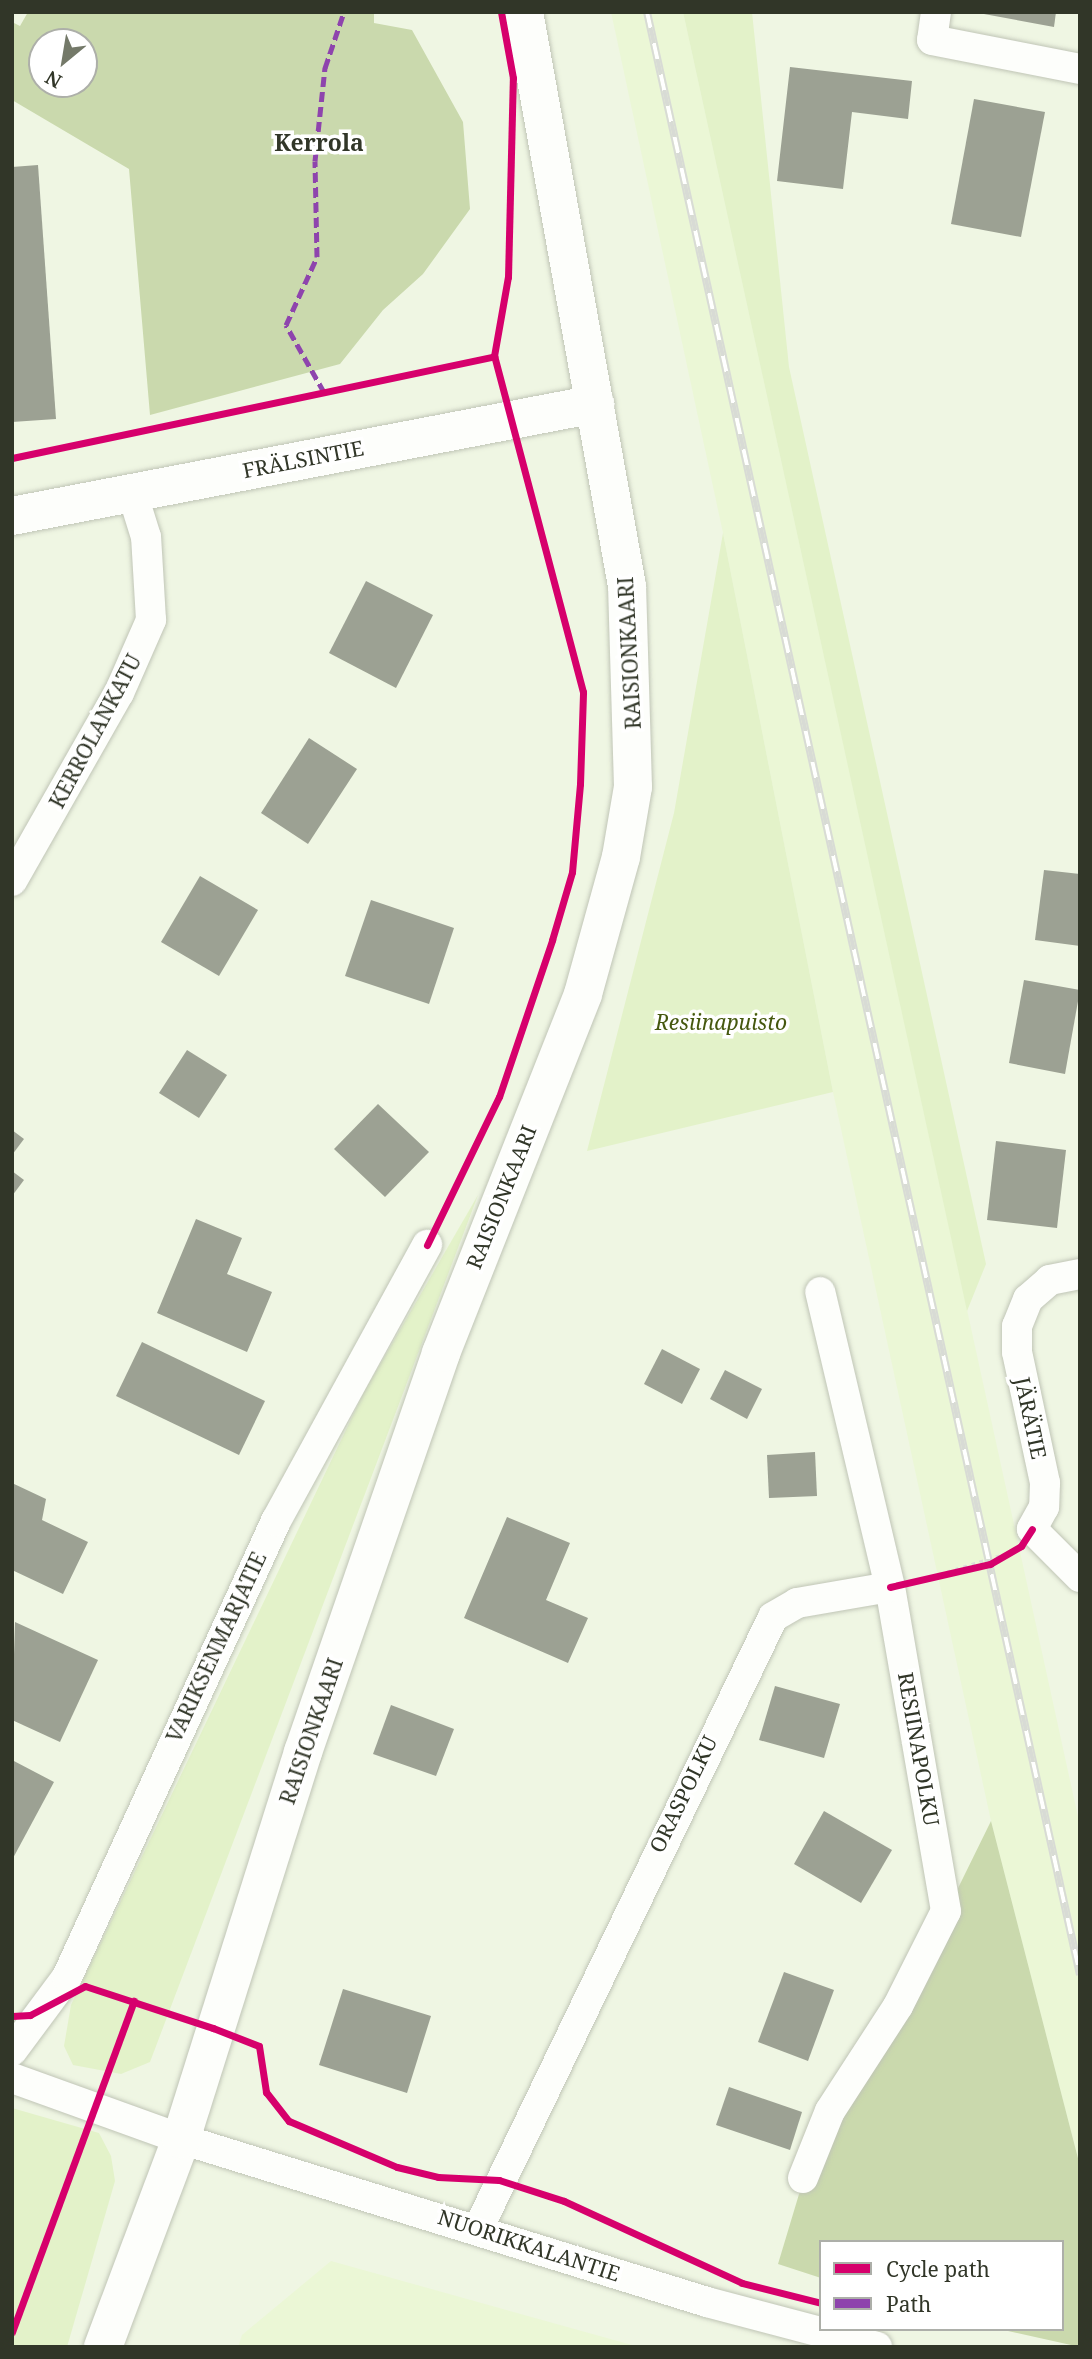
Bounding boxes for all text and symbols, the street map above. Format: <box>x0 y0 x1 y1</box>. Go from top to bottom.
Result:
north arrow <box>28 28 98 98</box>
text: N <box>41 64 66 94</box>
district label: Kerrola <box>274 128 364 156</box>
street label: FRÄLSINTIE <box>240 435 366 483</box>
street label: RAISIONKAARI <box>612 576 646 730</box>
street label: KERROLANKATU <box>44 650 146 812</box>
park label: Resiinapuisto <box>655 1009 787 1035</box>
street label: RAISIONKAARI <box>461 1121 541 1273</box>
street label: JÄRÄTIE <box>1010 1375 1052 1461</box>
street label: VARIKSENMARJATIE <box>161 1548 271 1746</box>
street label: RAISIONKAARI <box>274 1655 348 1807</box>
street label: RESIINAPOLKU <box>893 1670 945 1828</box>
street label: ORASPOLKU <box>644 1732 722 1856</box>
street label: NUORIKKALANTIE <box>435 2204 623 2286</box>
legend <box>819 2240 1064 2331</box>
text: Cycle path <box>886 2255 990 2283</box>
text: Path <box>886 2290 931 2318</box>

